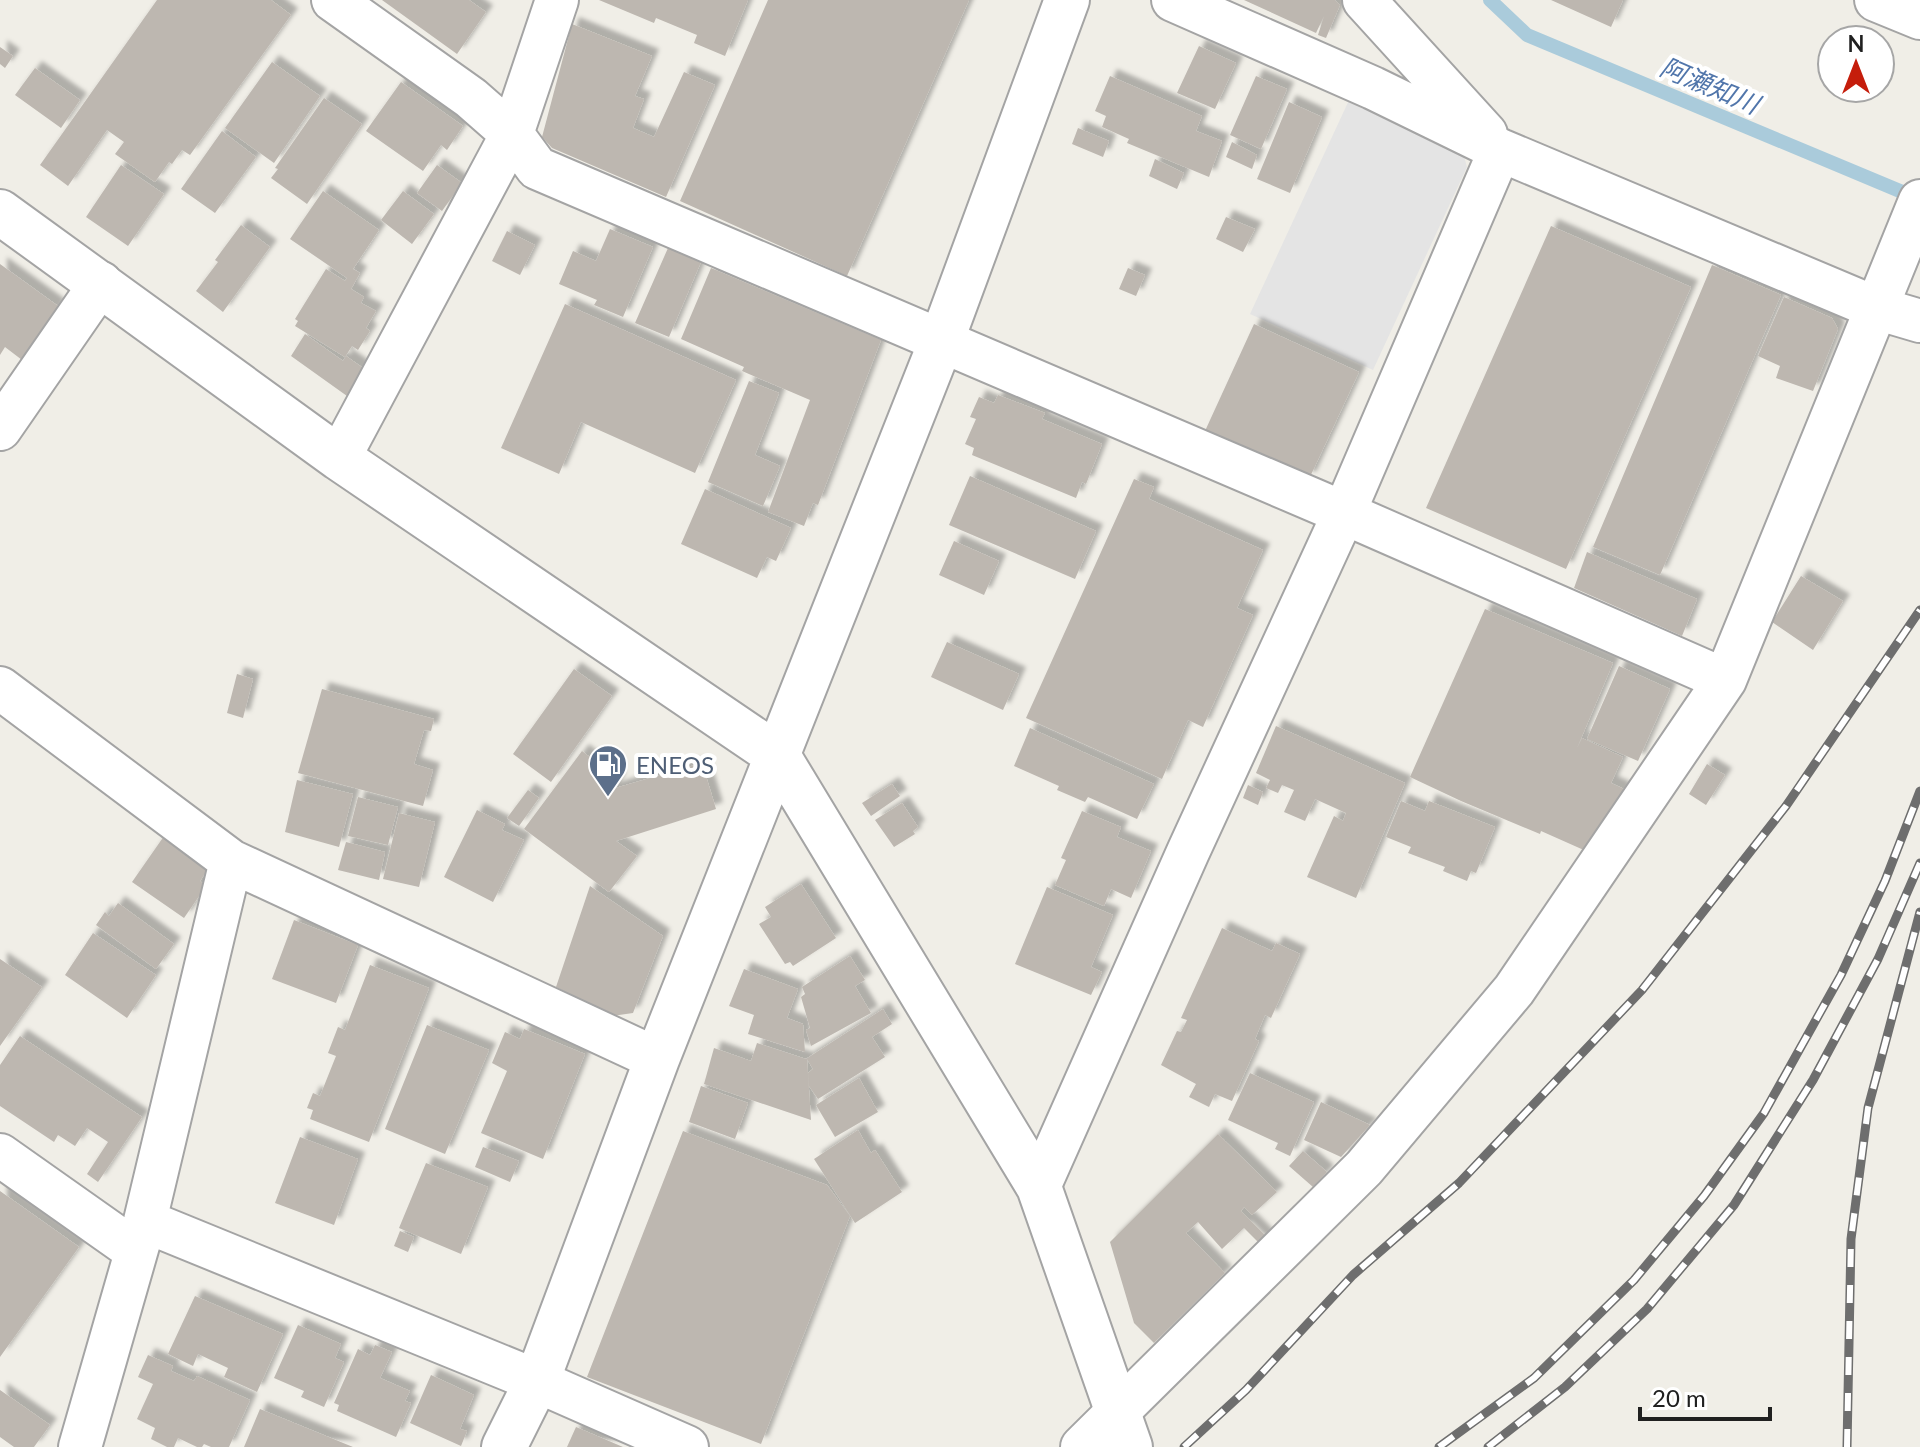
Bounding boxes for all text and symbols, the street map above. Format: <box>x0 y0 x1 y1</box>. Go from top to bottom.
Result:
north arrow <box>1816 24 1896 104</box>
text: N <box>1848 30 1864 57</box>
water label: 阿瀬知川 <box>1656 50 1767 121</box>
fuel station icon: ENEOS <box>587 743 629 798</box>
place label: ENEOS <box>636 750 714 779</box>
scale bar <box>1640 1371 1770 1421</box>
text: 20 m <box>1652 1383 1706 1412</box>

